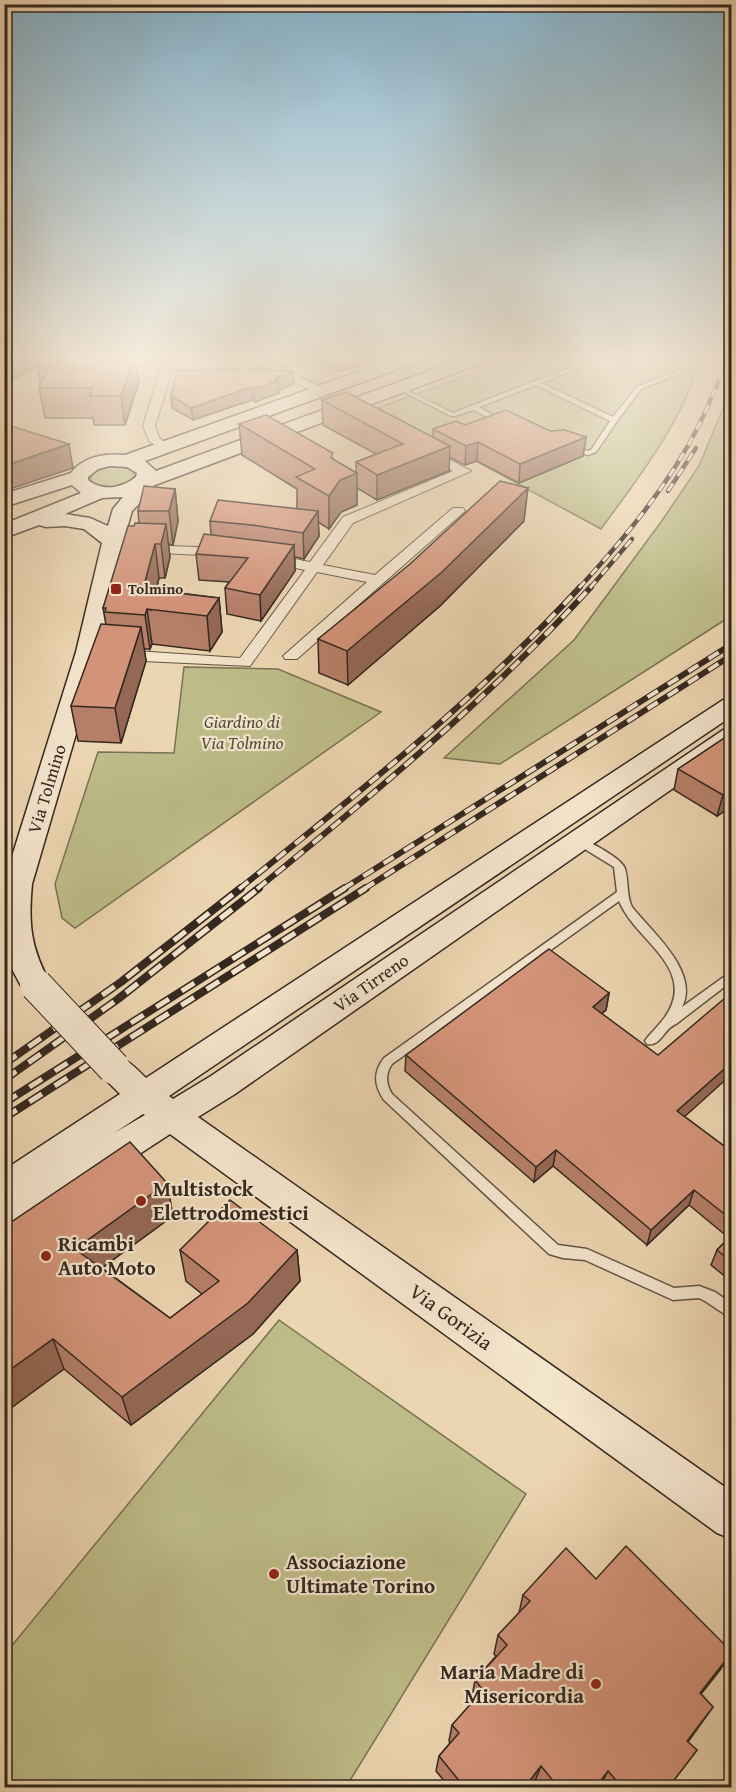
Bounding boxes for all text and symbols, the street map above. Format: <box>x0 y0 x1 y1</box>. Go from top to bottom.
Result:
place label: Tolmino <box>128 578 183 599</box>
marker: Tolmino <box>109 582 123 596</box>
park label: Giardino di Via Tolmino <box>201 708 284 756</box>
street label: Via Tolmino <box>20 741 73 837</box>
street label: Via Tirreno <box>327 947 414 1019</box>
place label: Multistock Elettrodomestici <box>153 1173 309 1228</box>
marker: Multistock Elettrodomestici <box>134 1194 148 1208</box>
place label: Ricambi Auto Moto <box>58 1228 156 1283</box>
marker: Ricambi Auto Moto <box>39 1249 53 1263</box>
street label: Via Gorizia <box>403 1276 500 1358</box>
place label: Associazione Ultimate Torino <box>286 1546 435 1601</box>
marker: Associazione Ultimate Torino <box>267 1567 281 1581</box>
place label: Maria Madre di Misericordia <box>440 1656 584 1711</box>
marker: Maria Madre di Misericordia <box>589 1677 603 1691</box>

